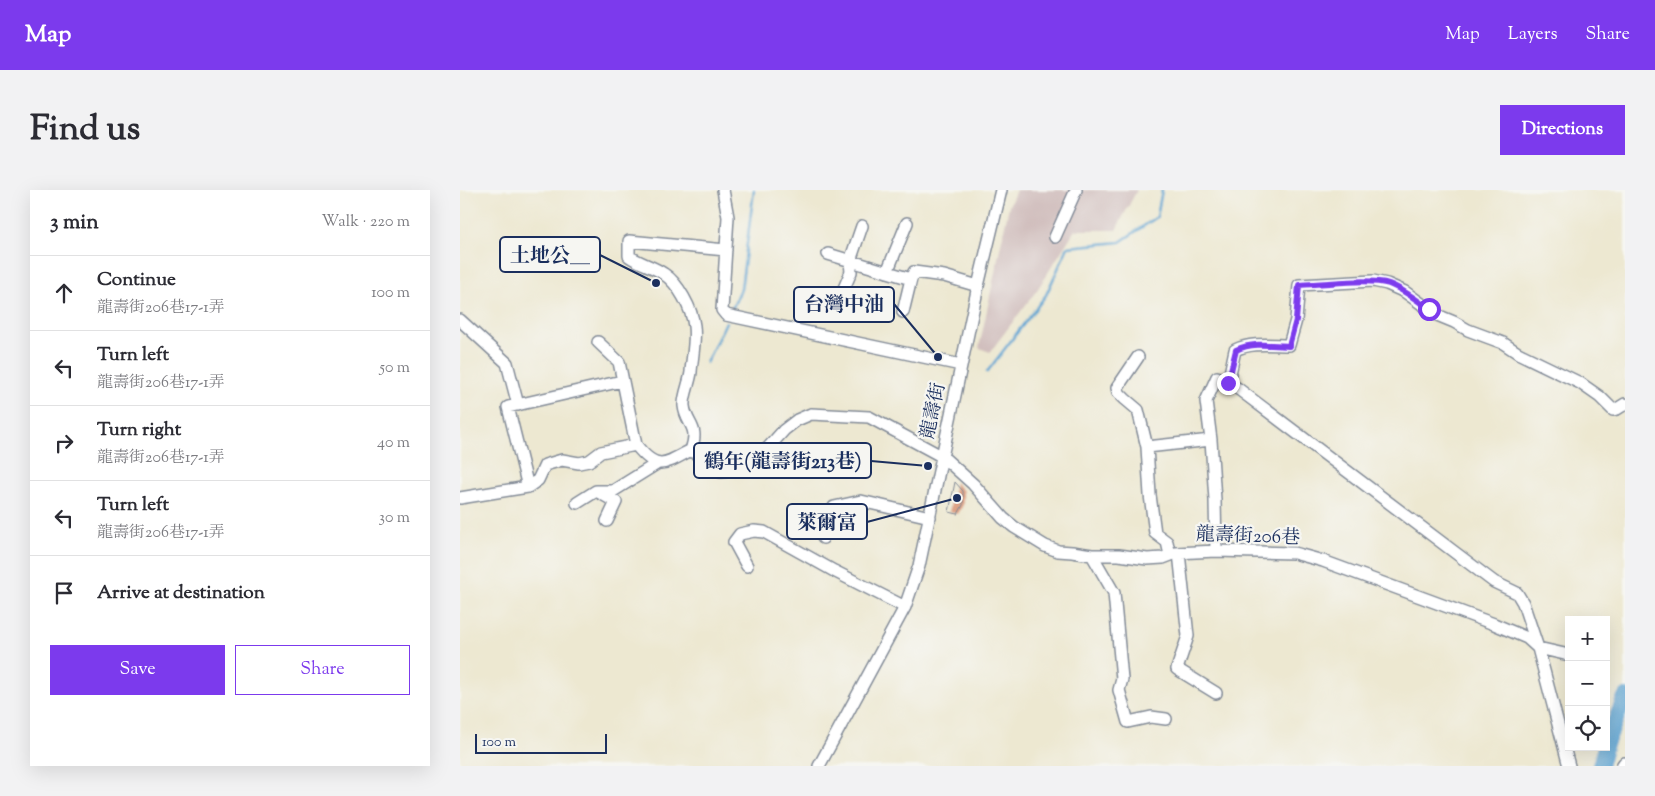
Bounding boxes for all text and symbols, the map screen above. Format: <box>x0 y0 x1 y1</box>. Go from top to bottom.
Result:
text: Map <box>25 18 71 52</box>
text: Map <box>1445 22 1480 48</box>
text: Layers <box>1508 22 1558 48</box>
text: Share <box>1586 22 1630 48</box>
text: Find us <box>30 105 140 156</box>
button: Directions <box>1500 105 1625 155</box>
text: 3 min <box>50 208 99 238</box>
text: Walk · 220 m <box>322 211 410 234</box>
callout: 土地公＿ <box>500 237 600 272</box>
text: 土地公＿ <box>510 243 590 272</box>
text: Continue <box>97 267 176 294</box>
icon: ahead <box>50 279 78 307</box>
text: 100 m <box>371 282 410 305</box>
callout: 台灣中油 <box>794 287 894 322</box>
text: 台灣中油 <box>804 292 884 321</box>
text: 龍壽街206巷17-1弄 <box>97 297 225 320</box>
route start <box>1418 298 1441 321</box>
text: Turn left <box>97 342 169 369</box>
icon: left <box>50 354 78 382</box>
text: 50 m <box>379 357 410 380</box>
text: 龍壽街206巷17-1弄 <box>97 372 225 395</box>
route end <box>1217 372 1240 395</box>
street label: 龍壽街 <box>915 380 953 442</box>
text: Turn right <box>97 417 181 444</box>
icon: right <box>50 429 78 457</box>
text: 40 m <box>377 432 410 455</box>
callout: 鶴年(龍壽街213巷) <box>694 443 871 478</box>
text: 龍壽街206巷17-1弄 <box>97 447 225 470</box>
text: 鶴年(龍壽街213巷) <box>704 449 862 478</box>
text: Turn left <box>97 492 169 519</box>
icon: left <box>50 504 78 532</box>
callout: 萊爾富 <box>787 504 867 539</box>
text: 30 m <box>379 507 410 530</box>
text: 萊爾富 <box>797 510 857 539</box>
text: 龍壽街206巷17-1弄 <box>97 522 225 545</box>
street label: 龍壽街206巷 <box>1195 522 1301 552</box>
icon: arrive <box>50 579 78 607</box>
text: Arrive at destination <box>97 580 265 607</box>
map controls <box>1565 616 1610 751</box>
button: + <box>1565 616 1610 661</box>
button: Save <box>50 645 225 695</box>
button: Share <box>235 645 410 695</box>
button: − <box>1565 661 1610 706</box>
button: locate <box>1565 706 1610 751</box>
scale bar <box>475 731 608 754</box>
text: 100 m <box>482 733 516 753</box>

